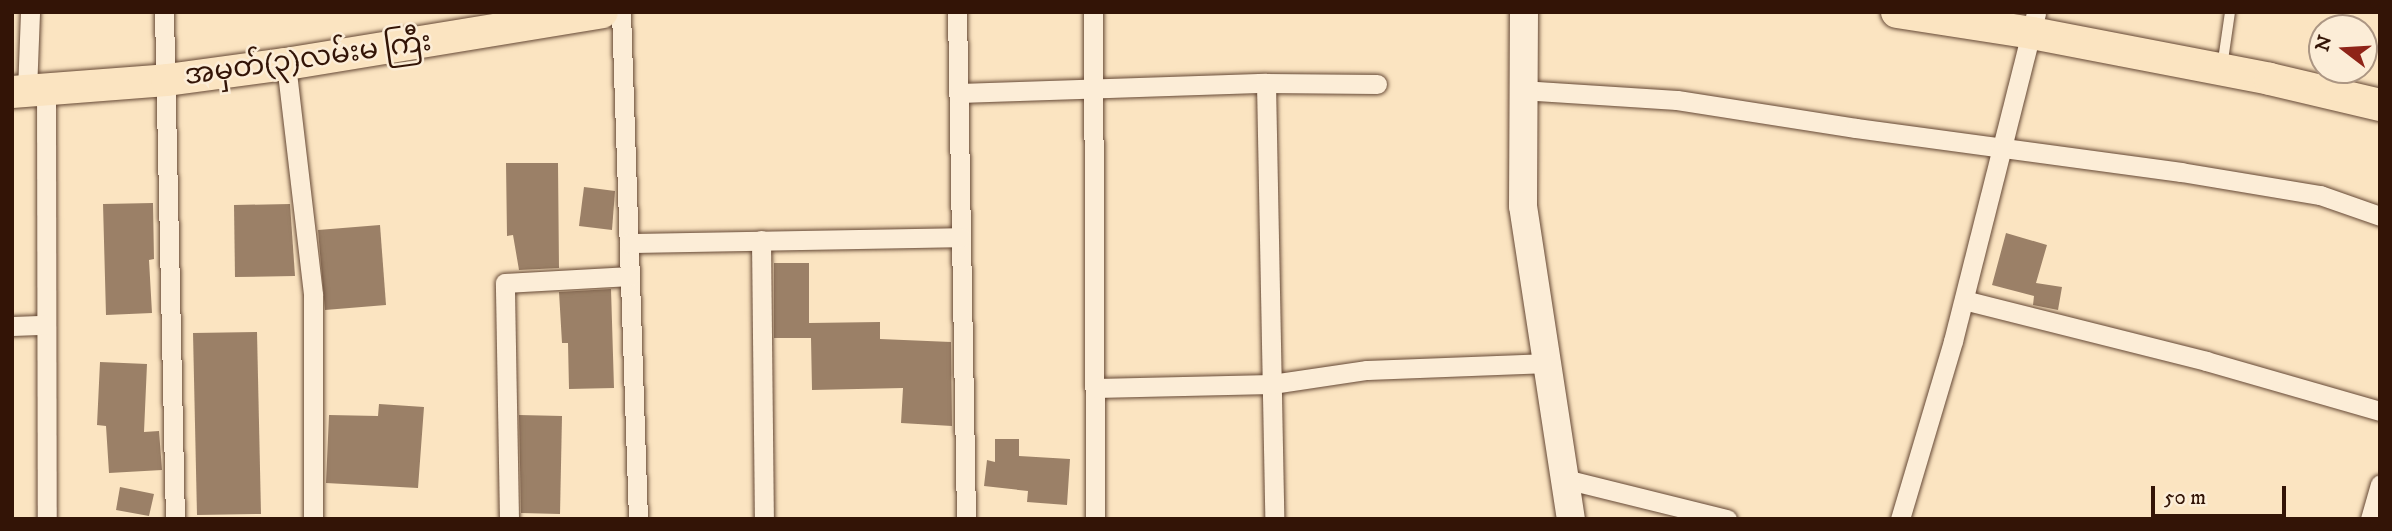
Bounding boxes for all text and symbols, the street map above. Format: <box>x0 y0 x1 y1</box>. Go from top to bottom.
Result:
north arrow <box>2308 14 2378 84</box>
street label: အမှတ်(၃)လမ်းမ ကြီး <box>182 25 434 93</box>
text: N <box>2311 32 2338 54</box>
scale bar <box>2154 472 2289 516</box>
text: 50 m <box>2164 485 2206 511</box>

